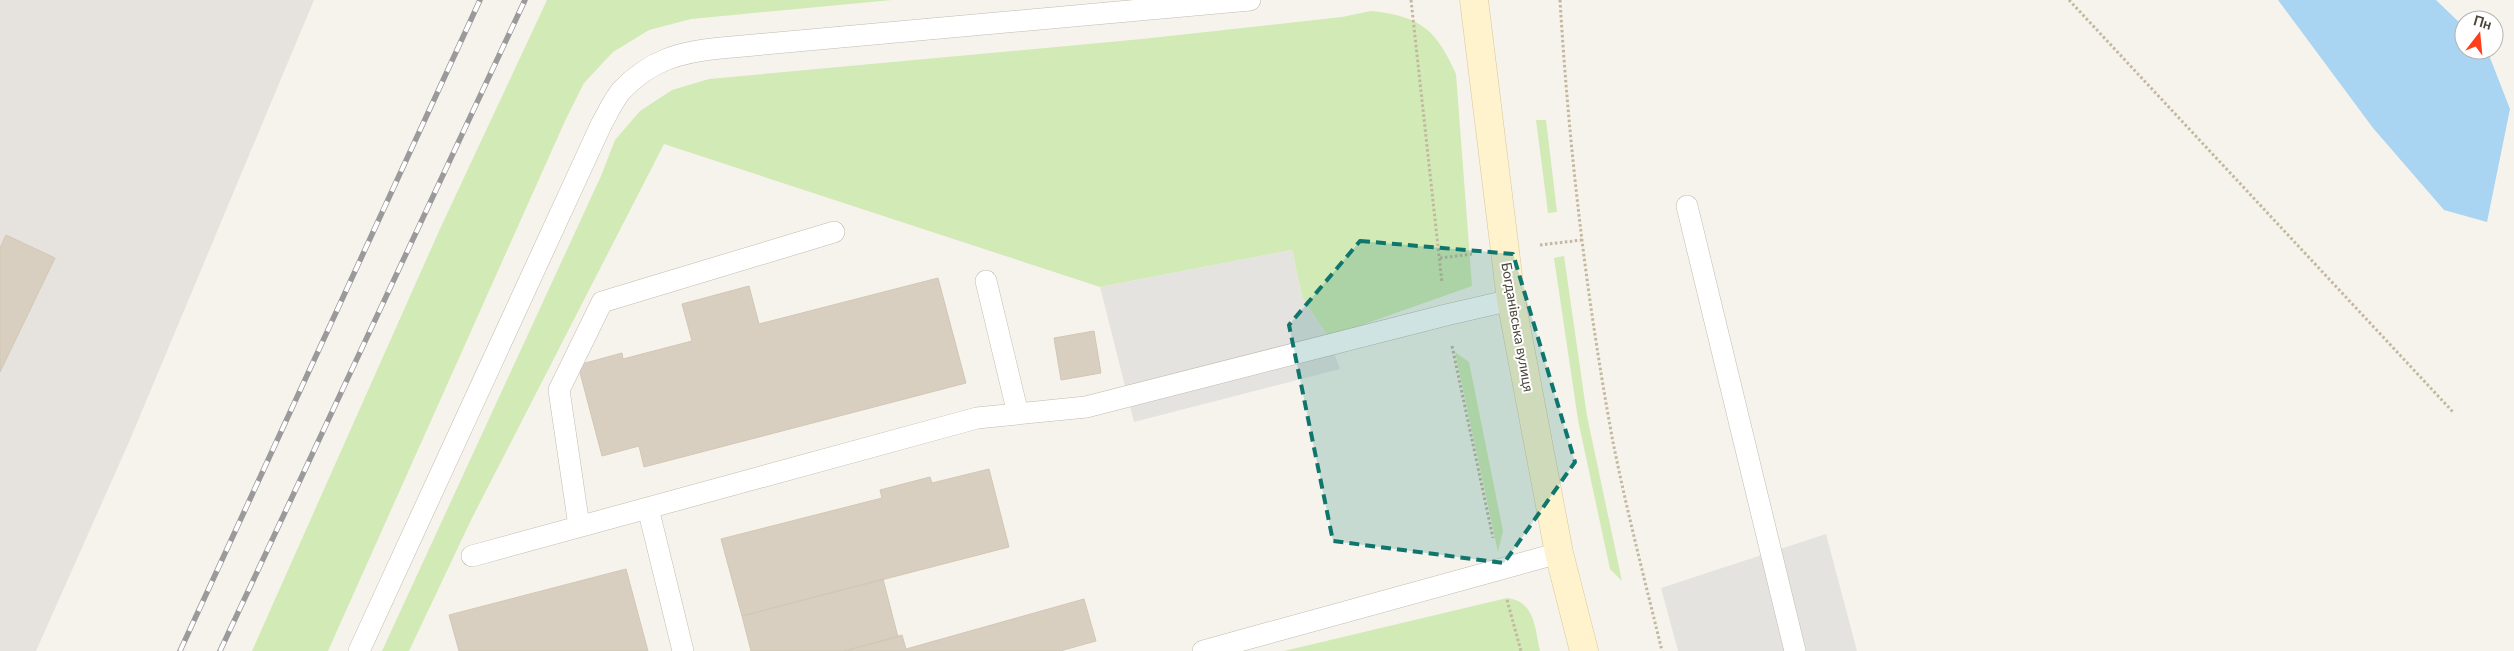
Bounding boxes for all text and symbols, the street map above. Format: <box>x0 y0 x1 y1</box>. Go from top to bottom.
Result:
north arrow <box>2454 10 2504 60</box>
text: Пн <box>2472 11 2494 33</box>
street label: Богданівська вулиця <box>1498 261 1538 393</box>

